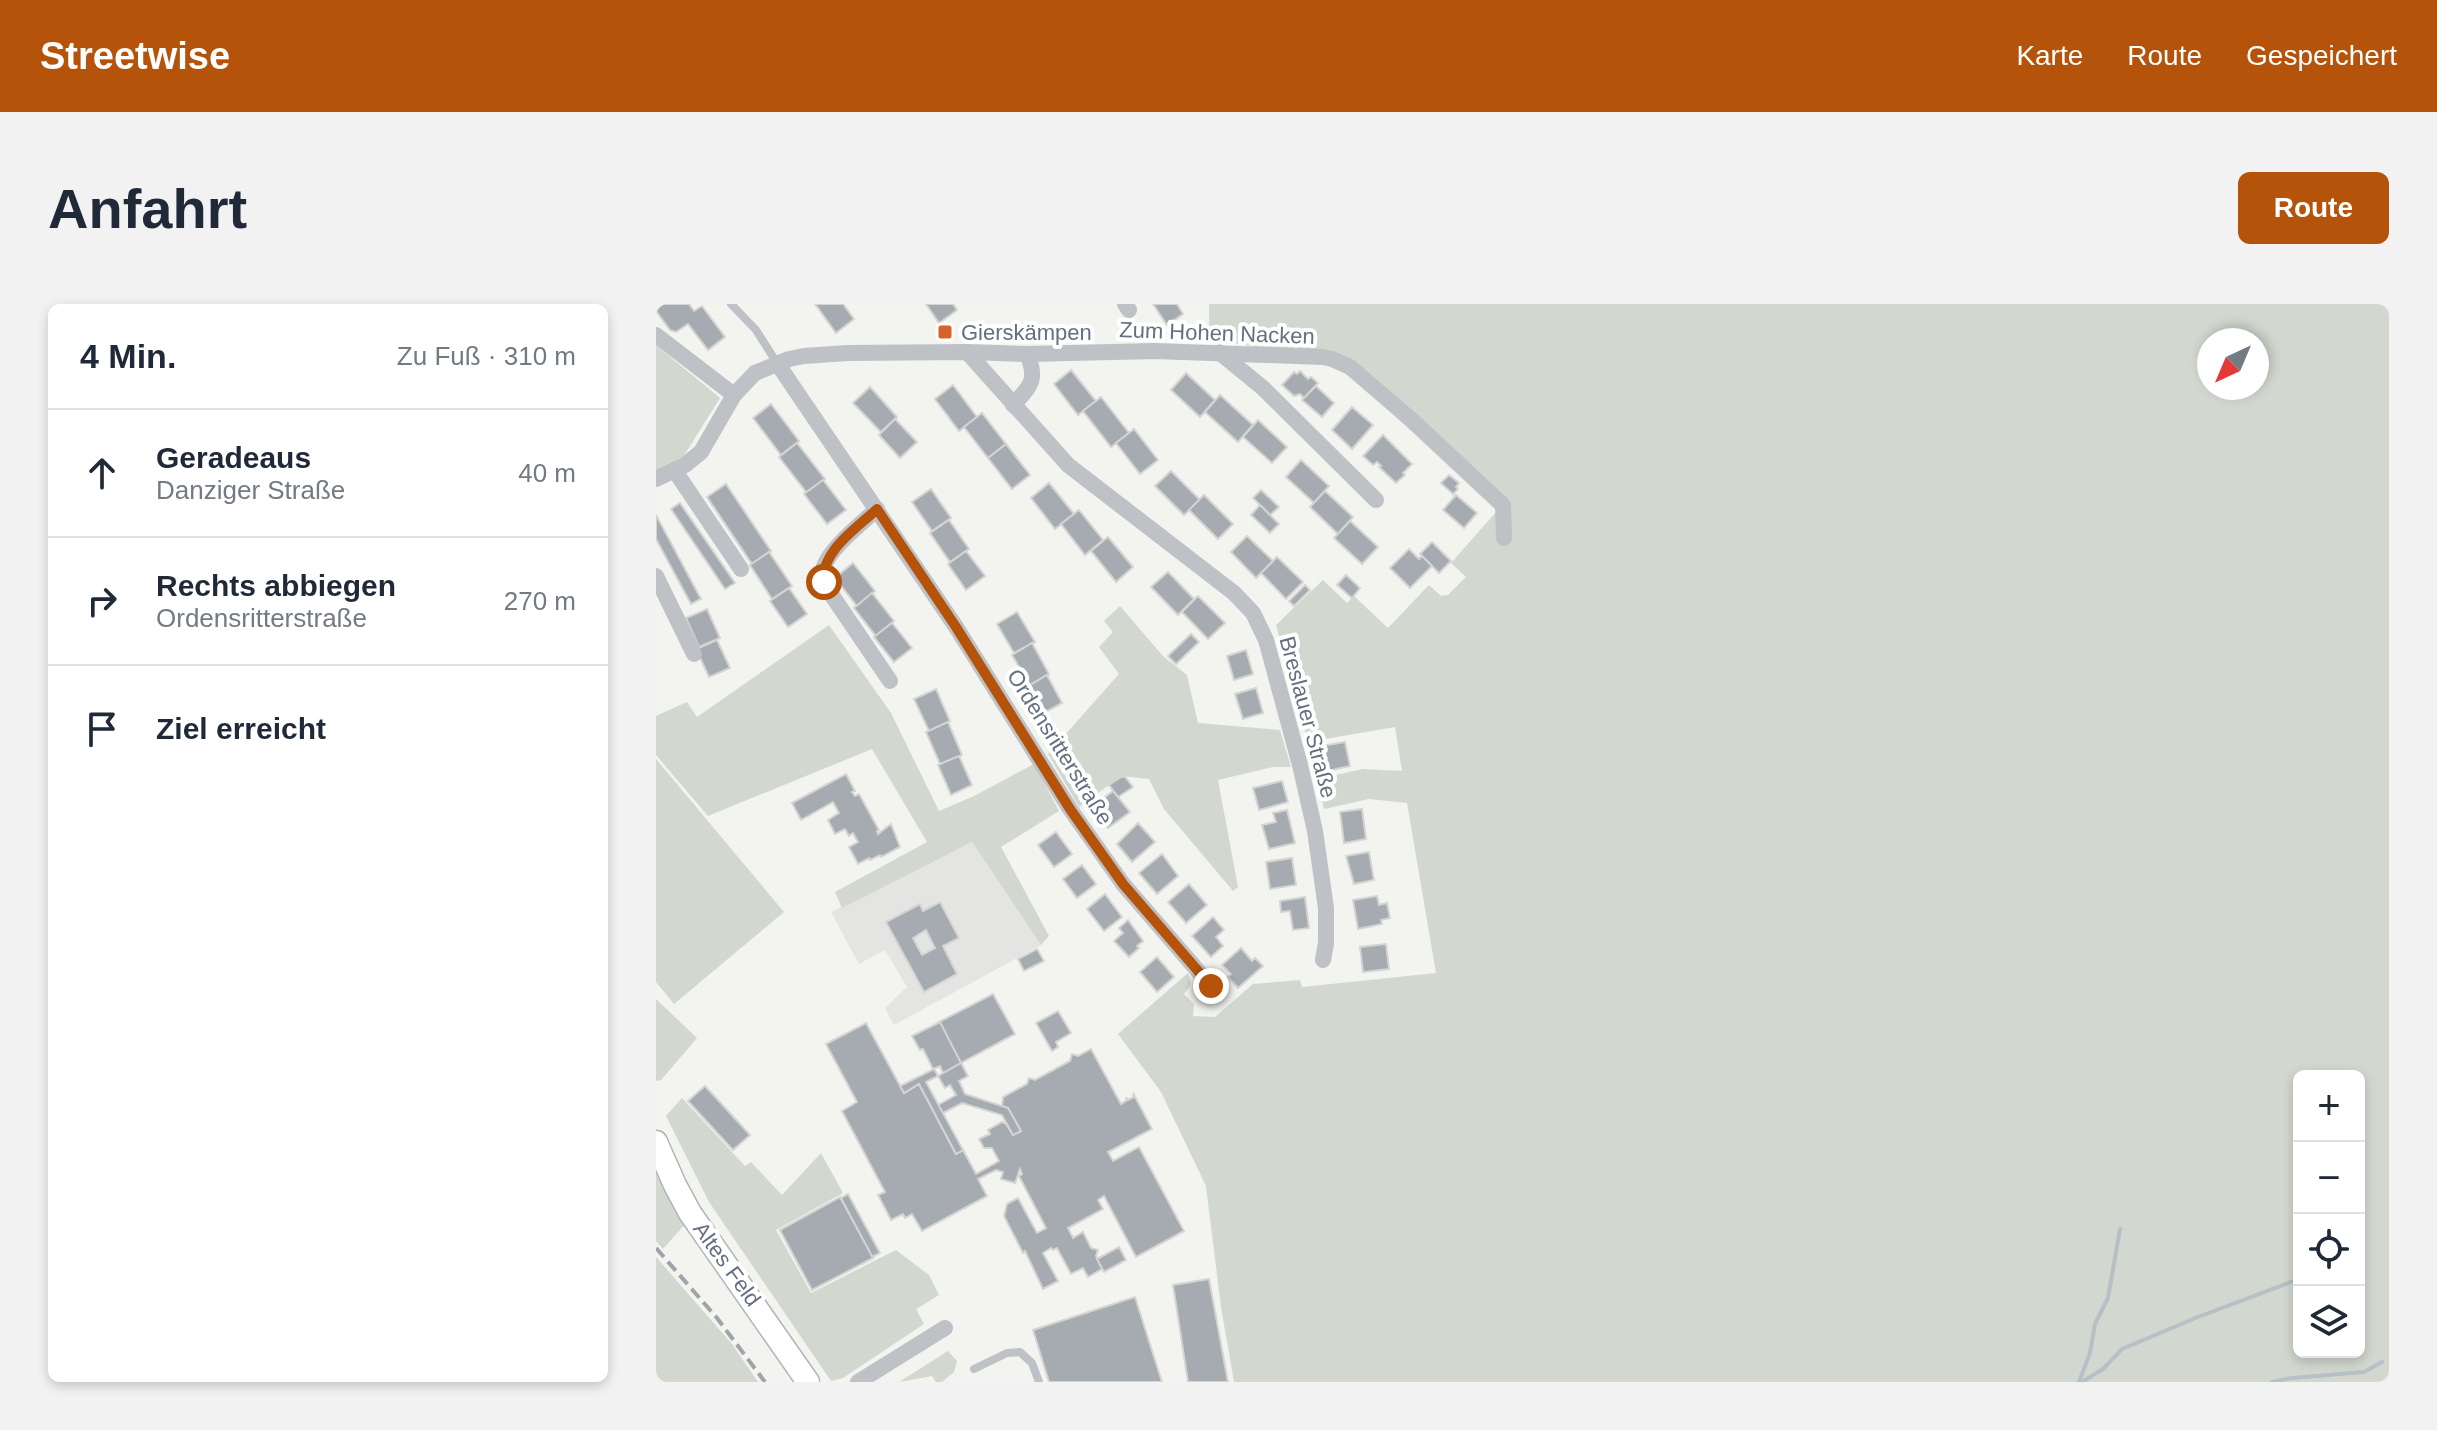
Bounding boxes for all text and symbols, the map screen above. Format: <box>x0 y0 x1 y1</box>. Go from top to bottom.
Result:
text: Streetwise <box>40 35 230 77</box>
text: Karte <box>2016 40 2083 71</box>
text: Route <box>2127 40 2202 71</box>
text: Gespeichert <box>2246 40 2397 71</box>
button: Route <box>2238 172 2389 244</box>
text: Anfahrt <box>48 177 247 240</box>
street label: Zum Hohen Nacken <box>1119 317 1315 349</box>
place label: Gierskämpen <box>961 320 1092 345</box>
marker: Gierskämpen <box>936 323 954 341</box>
north arrow <box>2197 328 2269 400</box>
text: 4 Min. <box>80 337 176 375</box>
text: Zu Fuß · 310 m <box>397 341 576 371</box>
text: Geradeaus <box>156 441 311 474</box>
icon: ahead <box>80 451 124 495</box>
text: 40 m <box>518 458 576 488</box>
text: Danziger Straße <box>156 475 345 505</box>
route start <box>806 564 842 600</box>
text: Rechts abbiegen <box>156 569 396 602</box>
icon: right <box>80 579 124 623</box>
text: 270 m <box>504 586 576 616</box>
text: Ordensritterstraße <box>156 603 367 633</box>
street label: Breslauer Straße <box>1274 633 1342 801</box>
street label: Ordensritterstraße <box>1002 665 1118 829</box>
icon: arrive <box>80 707 124 751</box>
text: Ziel erreicht <box>156 712 326 745</box>
route end <box>1193 968 1229 1004</box>
map controls <box>2293 1070 2365 1358</box>
button: + <box>2293 1070 2365 1142</box>
button: − <box>2293 1142 2365 1214</box>
button: locate <box>2293 1214 2365 1286</box>
street label: Altes Feld <box>688 1217 766 1311</box>
button: layers <box>2293 1286 2365 1358</box>

